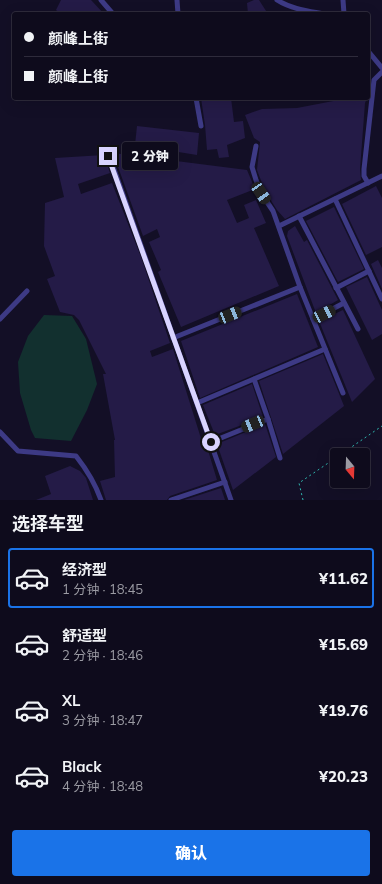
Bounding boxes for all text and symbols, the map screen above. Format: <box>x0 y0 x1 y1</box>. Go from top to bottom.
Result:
text: 颜峰上街 <box>48 29 108 48</box>
text: 颜峰上街 <box>48 67 108 86</box>
callout: 2 分钟 <box>122 142 178 170</box>
route end <box>99 147 117 165</box>
text: 2 分钟 <box>131 148 169 164</box>
car <box>249 180 273 206</box>
car <box>311 303 337 325</box>
car <box>217 305 243 325</box>
car <box>240 414 266 434</box>
route start <box>202 433 220 451</box>
north arrow <box>330 448 370 488</box>
map controls <box>330 448 370 488</box>
text: 选择车型 <box>12 512 84 535</box>
icon: car <box>14 560 50 596</box>
text: 经济型 <box>62 560 107 579</box>
text: ¥11.62 <box>319 569 368 588</box>
text: 1 分钟 · 18:45 <box>62 581 143 597</box>
icon: car <box>14 626 50 662</box>
text: 舒适型 <box>62 626 107 645</box>
text: ¥15.69 <box>319 635 368 654</box>
text: 2 分钟 · 18:46 <box>62 647 143 663</box>
text: XL <box>62 691 80 710</box>
icon: car <box>14 692 50 728</box>
text: ¥19.76 <box>319 701 368 720</box>
text: 3 分钟 · 18:47 <box>62 712 143 728</box>
text: Black <box>62 757 101 776</box>
icon: car <box>14 758 50 794</box>
text: ¥20.23 <box>319 767 368 786</box>
text: 4 分钟 · 18:48 <box>62 778 143 794</box>
button: 确认 <box>12 830 370 876</box>

